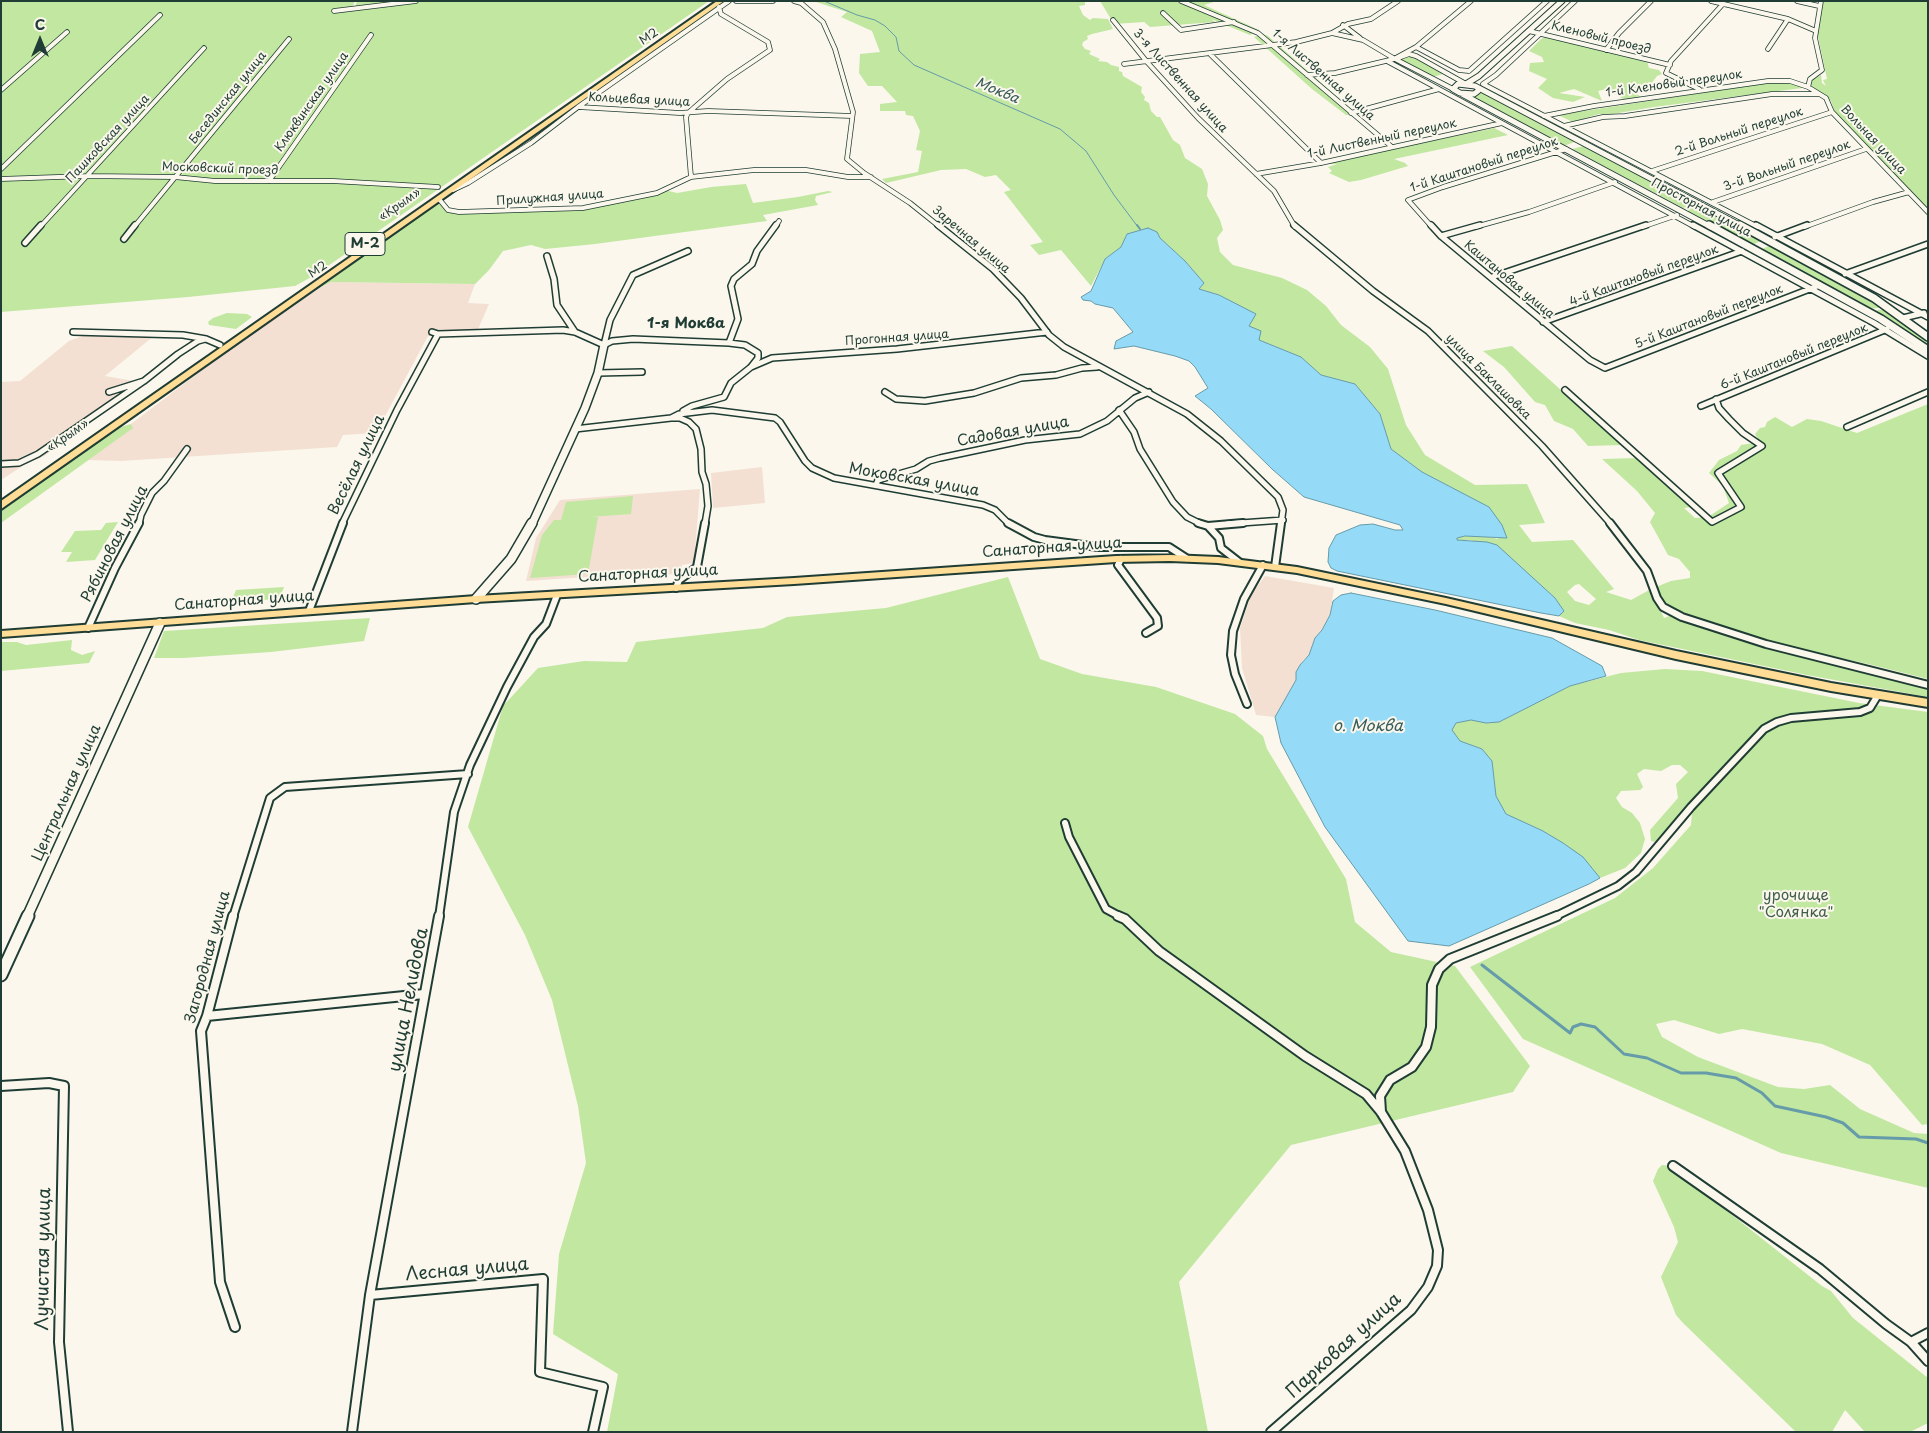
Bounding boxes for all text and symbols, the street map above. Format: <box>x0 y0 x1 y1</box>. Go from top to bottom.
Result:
text: С <box>35 14 45 35</box>
north arrow <box>15 15 65 65</box>
street label: Кленовый проезд <box>1550 19 1652 57</box>
street label: М2 <box>637 25 661 49</box>
street label: 3-я Лиственная улица <box>1130 26 1230 136</box>
street label: 1-я Лиственная улица <box>1269 26 1377 124</box>
street label: Бесединская улица <box>186 49 270 147</box>
street label: Клюквинская улица <box>272 49 352 155</box>
street label: 1-й Кленовый переулок <box>1605 67 1743 101</box>
water label: Моква <box>973 74 1021 108</box>
street label: Кольцевая улица <box>588 90 690 110</box>
street label: Пашковская улица <box>63 92 153 186</box>
street label: Вольная улица <box>1837 102 1909 178</box>
street label: 2-й Вольный переулок <box>1673 104 1805 160</box>
street label: 1-й Лиственный переулок <box>1306 116 1458 162</box>
street label: 1-й Каштановый переулок <box>1408 134 1560 196</box>
street label: 3-й Вольный переулок <box>1722 137 1852 195</box>
street label: Московский проезд <box>162 160 278 178</box>
street label: Просторная улица <box>1649 176 1753 240</box>
street label: «Крым» <box>376 186 424 224</box>
street label: Прилужная улица <box>496 187 604 209</box>
street label: Заречная улица <box>929 204 1013 276</box>
road number: М-2 <box>345 232 385 255</box>
street label: Каштановая улица <box>1461 238 1557 322</box>
street label: 4-й Каштановый переулок <box>1568 242 1720 310</box>
street label: М2 <box>306 258 330 282</box>
street label: 5-й Каштановый переулок <box>1633 282 1785 352</box>
district label: 1-я Моква <box>647 315 725 333</box>
street label: 6-й Каштановый переулок <box>1718 321 1870 393</box>
street label: Прогонная улица <box>845 327 949 349</box>
street label: улица Баклашовка <box>1442 331 1534 423</box>
street label: Весёлая улица <box>325 412 389 518</box>
street label: Садовая улица <box>956 413 1070 451</box>
street label: «Крым» <box>44 417 92 455</box>
street label: Моковская улица <box>847 460 981 500</box>
street label: Рябиновая улица <box>78 483 152 605</box>
street label: Санаторная улица <box>982 534 1122 562</box>
street label: Санаторная улица <box>578 561 718 587</box>
street label: Санаторная улица <box>174 587 314 615</box>
water label: о. Моква <box>1333 717 1403 737</box>
street label: Центральная улица <box>29 722 105 864</box>
park label: урочище "Солянка" <box>1759 887 1833 922</box>
street label: Загородная улица <box>182 889 234 1025</box>
street label: улица Нелидова <box>384 926 434 1074</box>
street label: Лучистая улица <box>32 1187 56 1331</box>
street label: Лесная улица <box>405 1254 529 1286</box>
street label: Парковая улица <box>1282 1289 1406 1403</box>

